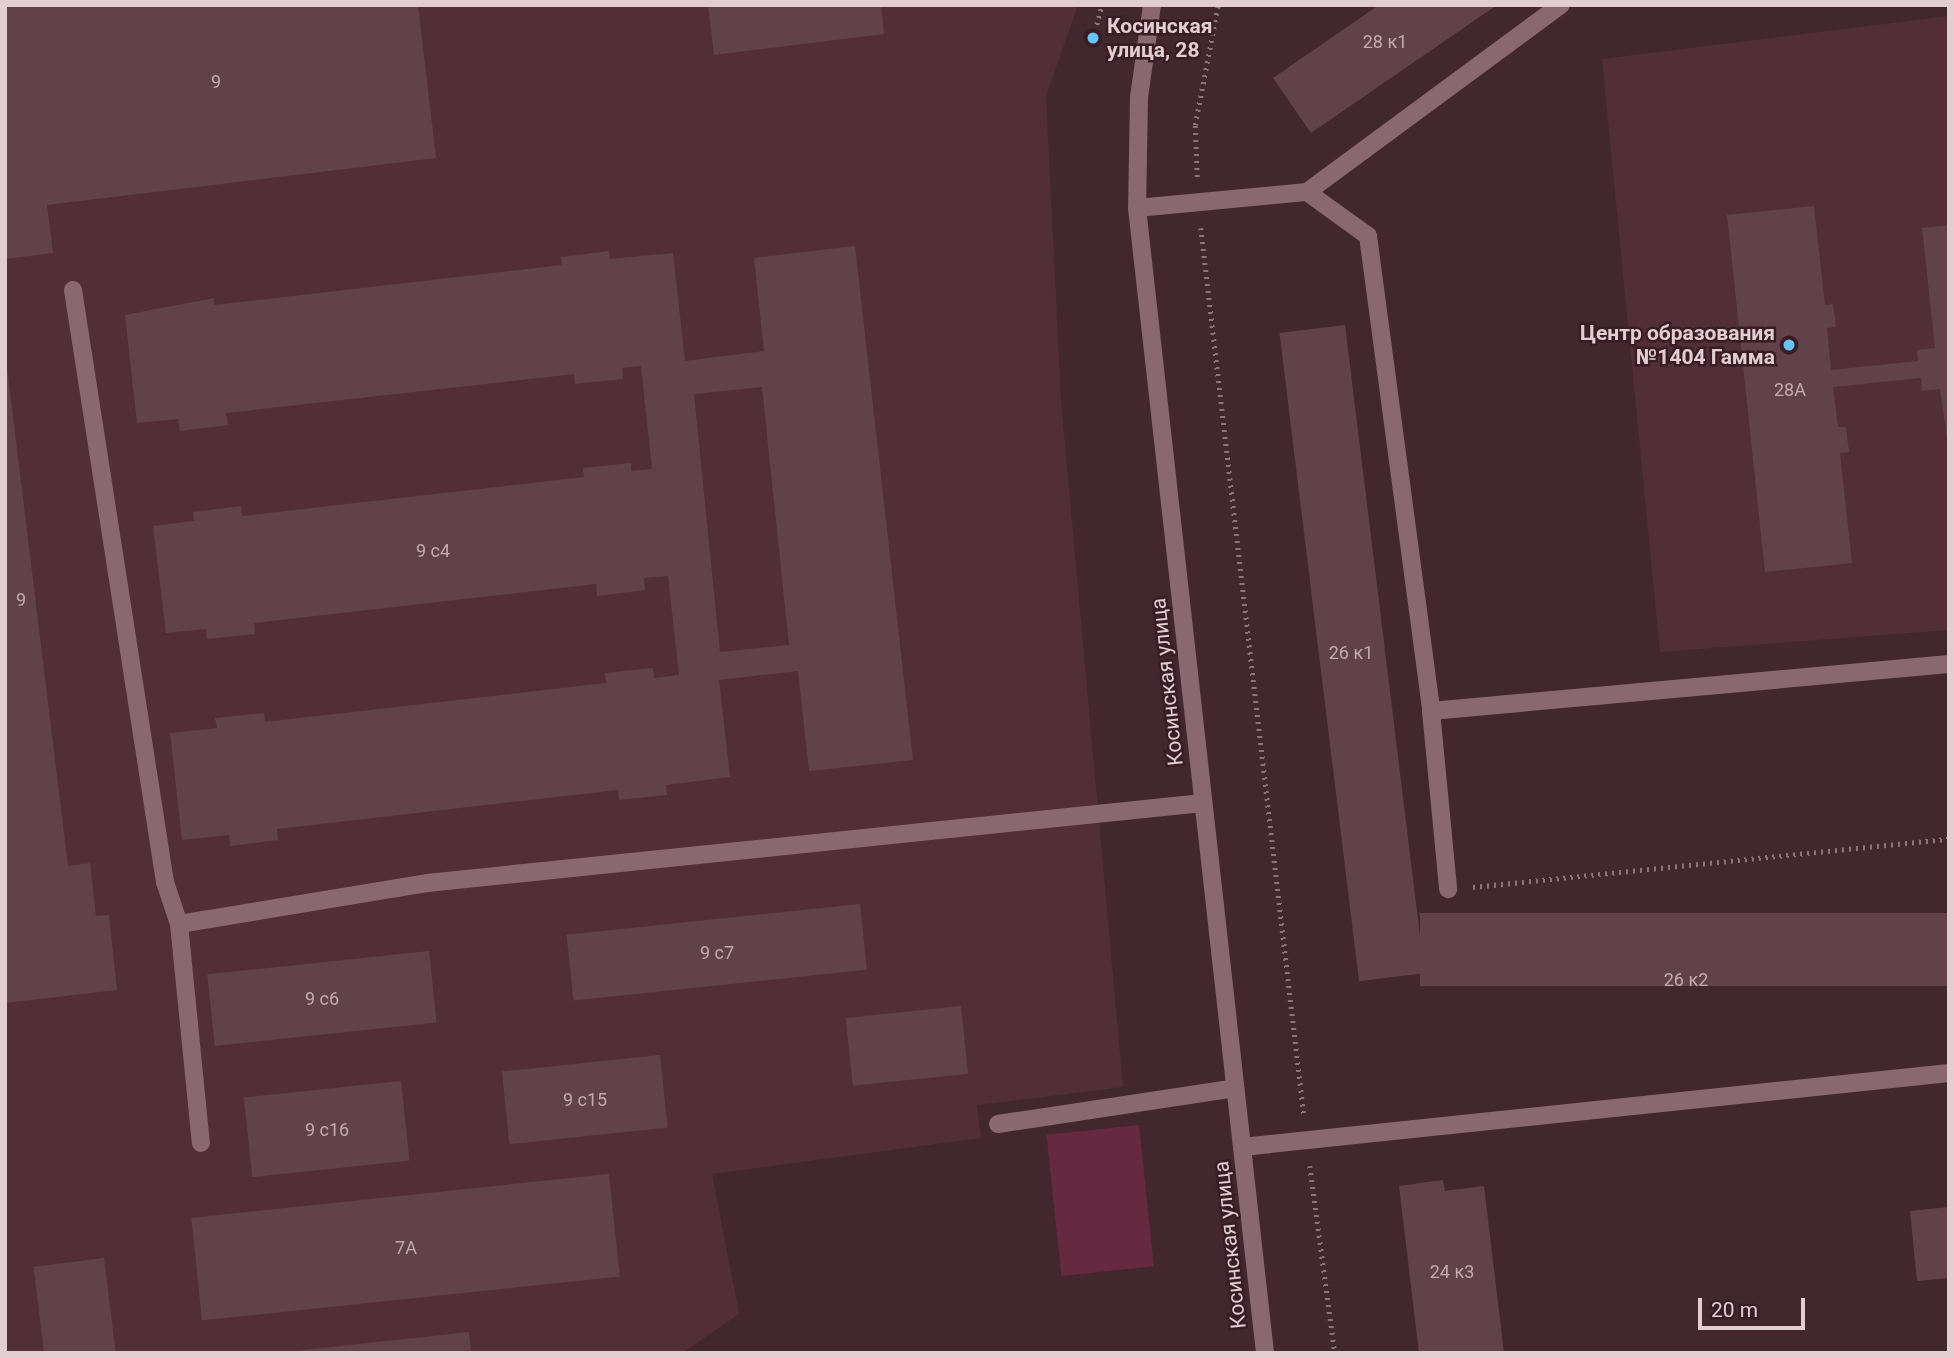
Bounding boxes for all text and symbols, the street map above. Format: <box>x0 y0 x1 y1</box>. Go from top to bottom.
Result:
place label: Косинская улица, 28 <box>1107 13 1213 63</box>
marker: Косинская улица, 28 <box>1085 30 1101 46</box>
house number: 28 к1 <box>1363 31 1407 53</box>
house number: 9 <box>211 71 221 93</box>
place label: Центр образования №1404 Гамма <box>1580 320 1775 370</box>
marker: Центр образования №1404 Гамма <box>1781 337 1797 353</box>
house number: 28А <box>1774 379 1806 401</box>
house number: 9 с4 <box>416 540 450 562</box>
house number: 9 <box>16 589 26 611</box>
street label: Косинская улица <box>1146 597 1188 767</box>
house number: 26 к1 <box>1329 642 1373 664</box>
house number: 9 с7 <box>700 942 734 964</box>
house number: 26 к2 <box>1664 969 1708 991</box>
house number: 9 с6 <box>305 988 339 1010</box>
house number: 9 с15 <box>563 1089 607 1111</box>
house number: 9 с16 <box>305 1119 349 1141</box>
street label: Косинская улица <box>1209 1160 1251 1330</box>
house number: 7А <box>395 1237 417 1259</box>
house number: 24 к3 <box>1430 1261 1474 1283</box>
scale bar <box>1702 1284 1809 1328</box>
text: 20 m <box>1711 1298 1758 1322</box>

